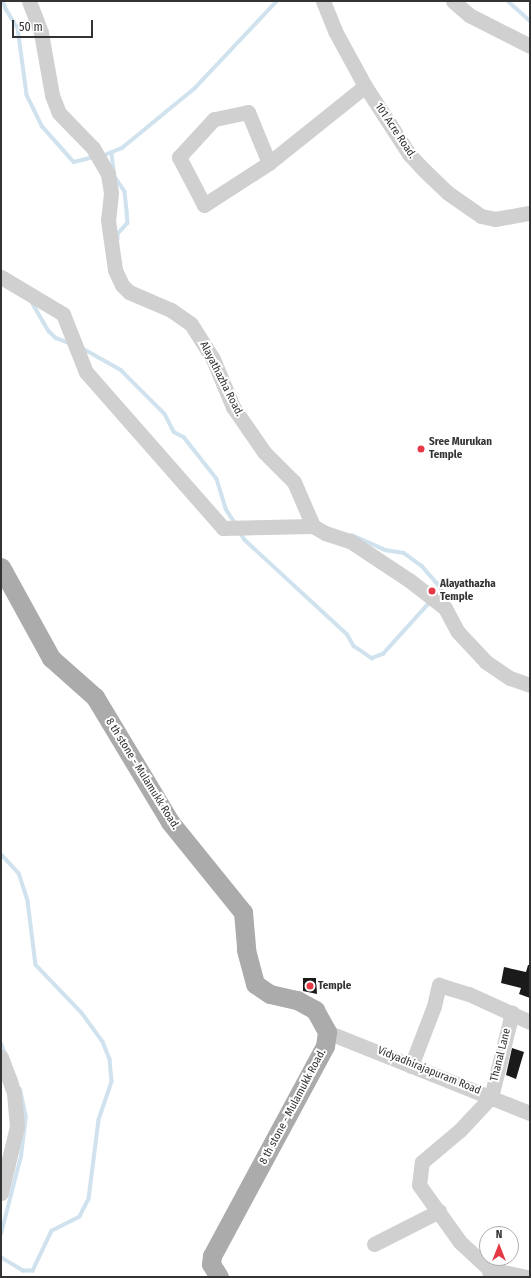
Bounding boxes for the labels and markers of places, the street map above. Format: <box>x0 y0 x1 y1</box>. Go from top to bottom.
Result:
place label: Sree Murukan Temple <box>429 436 492 462</box>
marker: Sree Murukan Temple <box>416 444 426 454</box>
place label: Alayathazha Temple <box>440 578 496 604</box>
marker: Alayathazha Temple <box>427 586 437 596</box>
place label: Temple <box>318 979 351 993</box>
marker: Temple <box>305 981 315 991</box>

